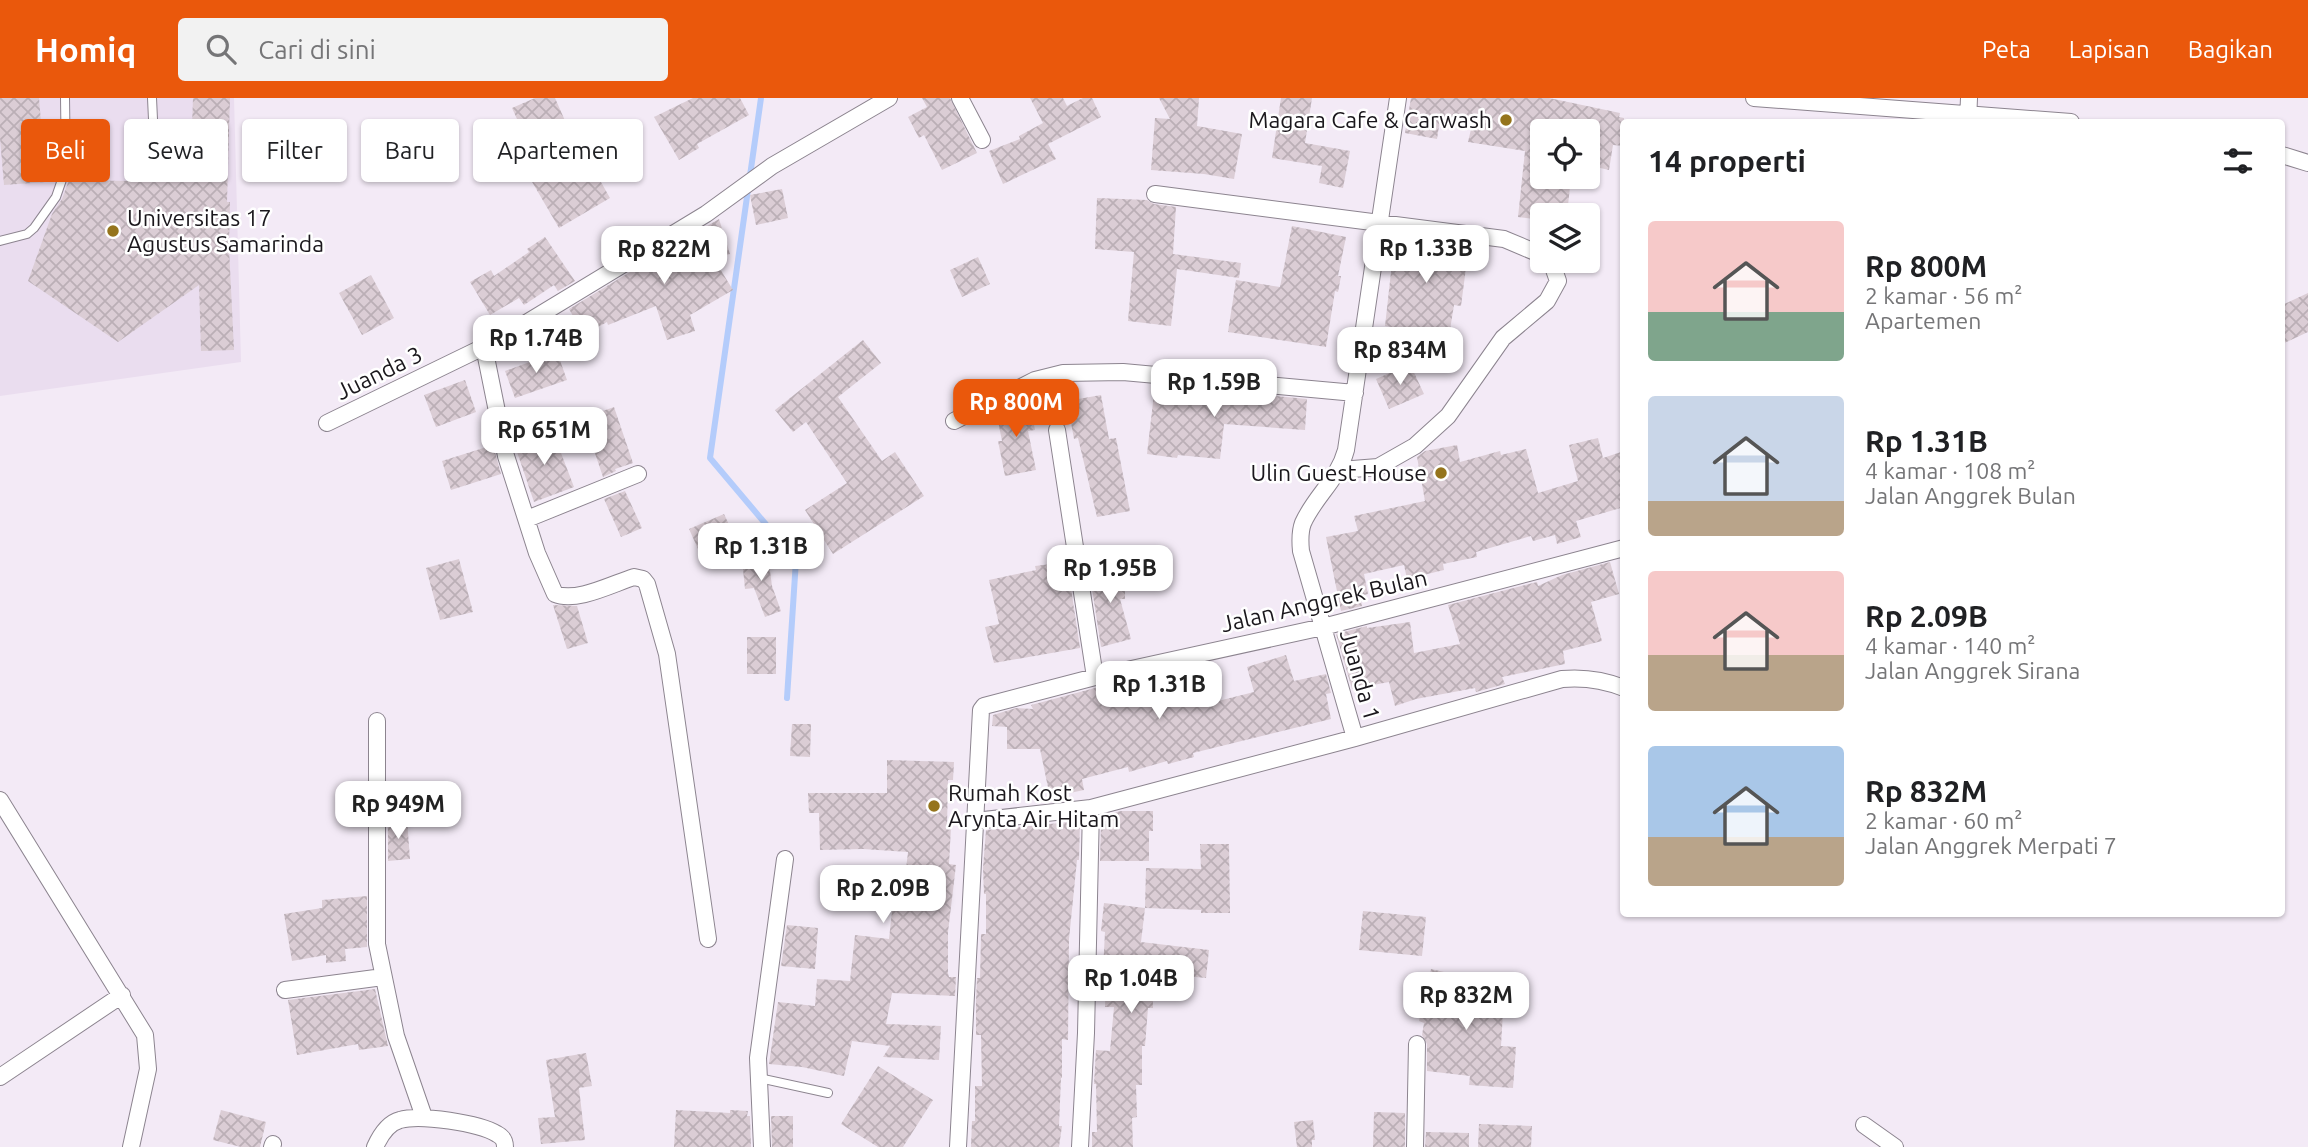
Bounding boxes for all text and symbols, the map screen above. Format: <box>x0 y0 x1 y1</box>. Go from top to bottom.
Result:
search box <box>178 18 668 81</box>
icon: search <box>202 30 240 68</box>
text: Homiq <box>35 31 136 68</box>
text: Cari di sini <box>258 35 376 64</box>
text: Peta <box>1982 36 2031 63</box>
text: Lapisan <box>2069 36 2150 63</box>
text: Bagikan <box>2188 36 2273 63</box>
place label: Magara Cafe & Carwash <box>1249 107 1492 132</box>
marker: Magara Cafe & Carwash <box>1498 112 1514 128</box>
chip: Beli <box>21 119 110 182</box>
chip: Sewa <box>124 119 228 182</box>
chip: Filter <box>242 119 347 182</box>
chip: Baru <box>361 119 459 182</box>
chip: Apartemen <box>473 119 643 182</box>
map controls <box>1530 119 1600 273</box>
button: locate <box>1530 119 1600 189</box>
icon: filters <box>2219 142 2257 180</box>
text: 14 properti <box>1648 144 1806 178</box>
button: layers <box>1530 203 1600 273</box>
place label: Universitas 17 Agustus Samarinda <box>127 205 324 256</box>
marker: Universitas 17 Agustus Samarinda <box>105 223 121 239</box>
pin: Rp 822M <box>599 226 729 286</box>
pin: Rp 1.33B <box>1354 226 1498 285</box>
text: Rp 1.33B <box>1379 235 1473 260</box>
text: Rp 822M <box>617 236 711 261</box>
icon: home <box>1704 249 1788 333</box>
text: Rp 800M <box>1865 249 1987 283</box>
text: 2 kamar · 56 m² <box>1865 283 2023 308</box>
text: Apartemen <box>1865 308 1981 333</box>
pin: Rp 1.74B <box>464 316 608 375</box>
text: Rp 1.74B <box>489 325 583 350</box>
pin: Rp 834M <box>1335 328 1465 387</box>
text: Rp 834M <box>1353 337 1447 362</box>
street label: Juanda 3 <box>332 341 426 404</box>
pin: Rp 1.59B <box>1142 360 1286 419</box>
text: Rp 1.59B <box>1167 369 1261 394</box>
pin: Rp 800M <box>951 380 1081 439</box>
text: Rp 800M <box>969 389 1063 414</box>
pin: Rp 651M <box>479 408 609 467</box>
text: Rp 651M <box>497 417 591 442</box>
icon: home <box>1704 424 1788 508</box>
text: Rp 1.31B <box>1865 424 1988 458</box>
text: 4 kamar · 108 m² <box>1865 458 2036 483</box>
place label: Ulin Guest House <box>1251 460 1427 485</box>
marker: Ulin Guest House <box>1433 465 1449 481</box>
text: Jalan Anggrek Bulan <box>1865 483 2076 508</box>
pin: Rp 1.31B <box>689 524 833 583</box>
text: Rp 1.31B <box>714 533 808 558</box>
pin: Rp 1.95B <box>1038 546 1182 605</box>
text: Rp 1.95B <box>1063 555 1157 580</box>
street label: Jalan Anggrek Bulan <box>1218 565 1430 636</box>
icon: home <box>1704 599 1788 683</box>
text: Rp 2.09B <box>1865 599 1988 633</box>
street label: Juanda 1 <box>1336 627 1385 723</box>
text: 4 kamar · 140 m² <box>1865 633 2036 658</box>
text: Jalan Anggrek Sirana <box>1865 658 2080 683</box>
pin: Rp 1.31B <box>1087 662 1231 721</box>
text: Rp 1.31B <box>1112 671 1206 696</box>
icon: home <box>1704 774 1788 858</box>
text: Rp 832M <box>1865 774 1987 808</box>
place label: Rumah Kost Arynta Air Hitam <box>948 780 1119 831</box>
pin: Rp 949M <box>333 782 463 841</box>
text: Rp 949M <box>351 791 445 816</box>
marker: Rumah Kost Arynta Air Hitam <box>926 798 942 814</box>
text: 2 kamar · 60 m² <box>1865 808 2023 833</box>
text: Jalan Anggrek Merpati 7 <box>1865 833 2117 858</box>
pin: Rp 2.09B <box>811 866 955 925</box>
text: Rp 2.09B <box>836 875 930 900</box>
pin: Rp 1.04B <box>1059 956 1203 1015</box>
text: Rp 1.04B <box>1084 965 1178 990</box>
pin: Rp 832M <box>1401 972 1531 1032</box>
text: Rp 832M <box>1419 982 1513 1007</box>

